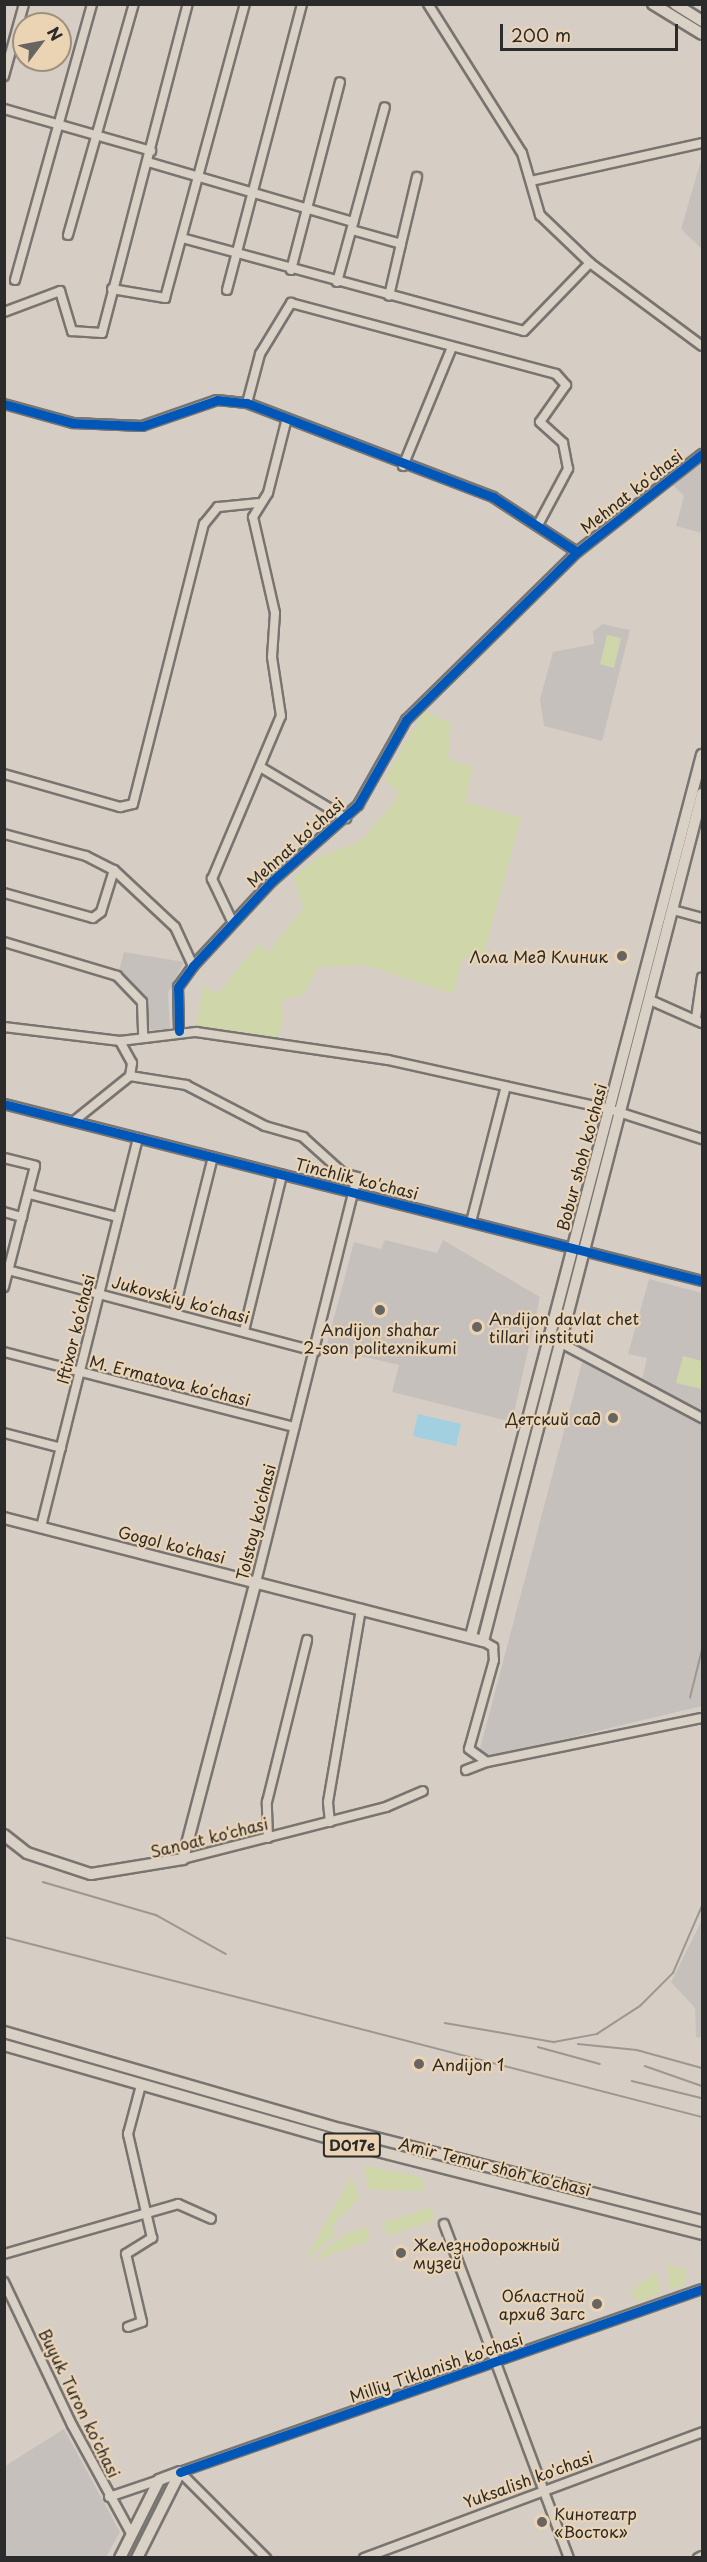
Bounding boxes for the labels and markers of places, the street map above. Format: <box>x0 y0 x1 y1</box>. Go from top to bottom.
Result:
place label: Лола Мед Клиник <box>469 946 608 966</box>
marker: Лола Мед Клиник <box>613 947 631 965</box>
marker: Andijon shahar 2-son politexnikumi <box>373 1303 387 1317</box>
place label: Andijon davlat chet tillari instituti <box>489 1308 640 1346</box>
place label: Andijon shahar 2-son politexnikumi <box>304 1319 456 1357</box>
marker: Andijon davlat chet tillari instituti <box>470 1320 484 1334</box>
place label: Детский сад <box>504 1408 601 1428</box>
marker: Детский сад <box>606 1411 620 1425</box>
place label: Andijon 1 <box>432 2054 504 2074</box>
marker: Andijon 1 <box>410 2055 428 2073</box>
place label: Железнодорожный музей <box>413 2234 560 2272</box>
marker: Железнодорожный музей <box>394 2246 408 2260</box>
place label: Областной архив Загс <box>499 2285 585 2323</box>
marker: Областной архив Загс <box>590 2297 604 2311</box>
place label: Кинотеатр «Восток» <box>554 2503 637 2541</box>
marker: Кинотеатр «Восток» <box>535 2515 549 2529</box>

